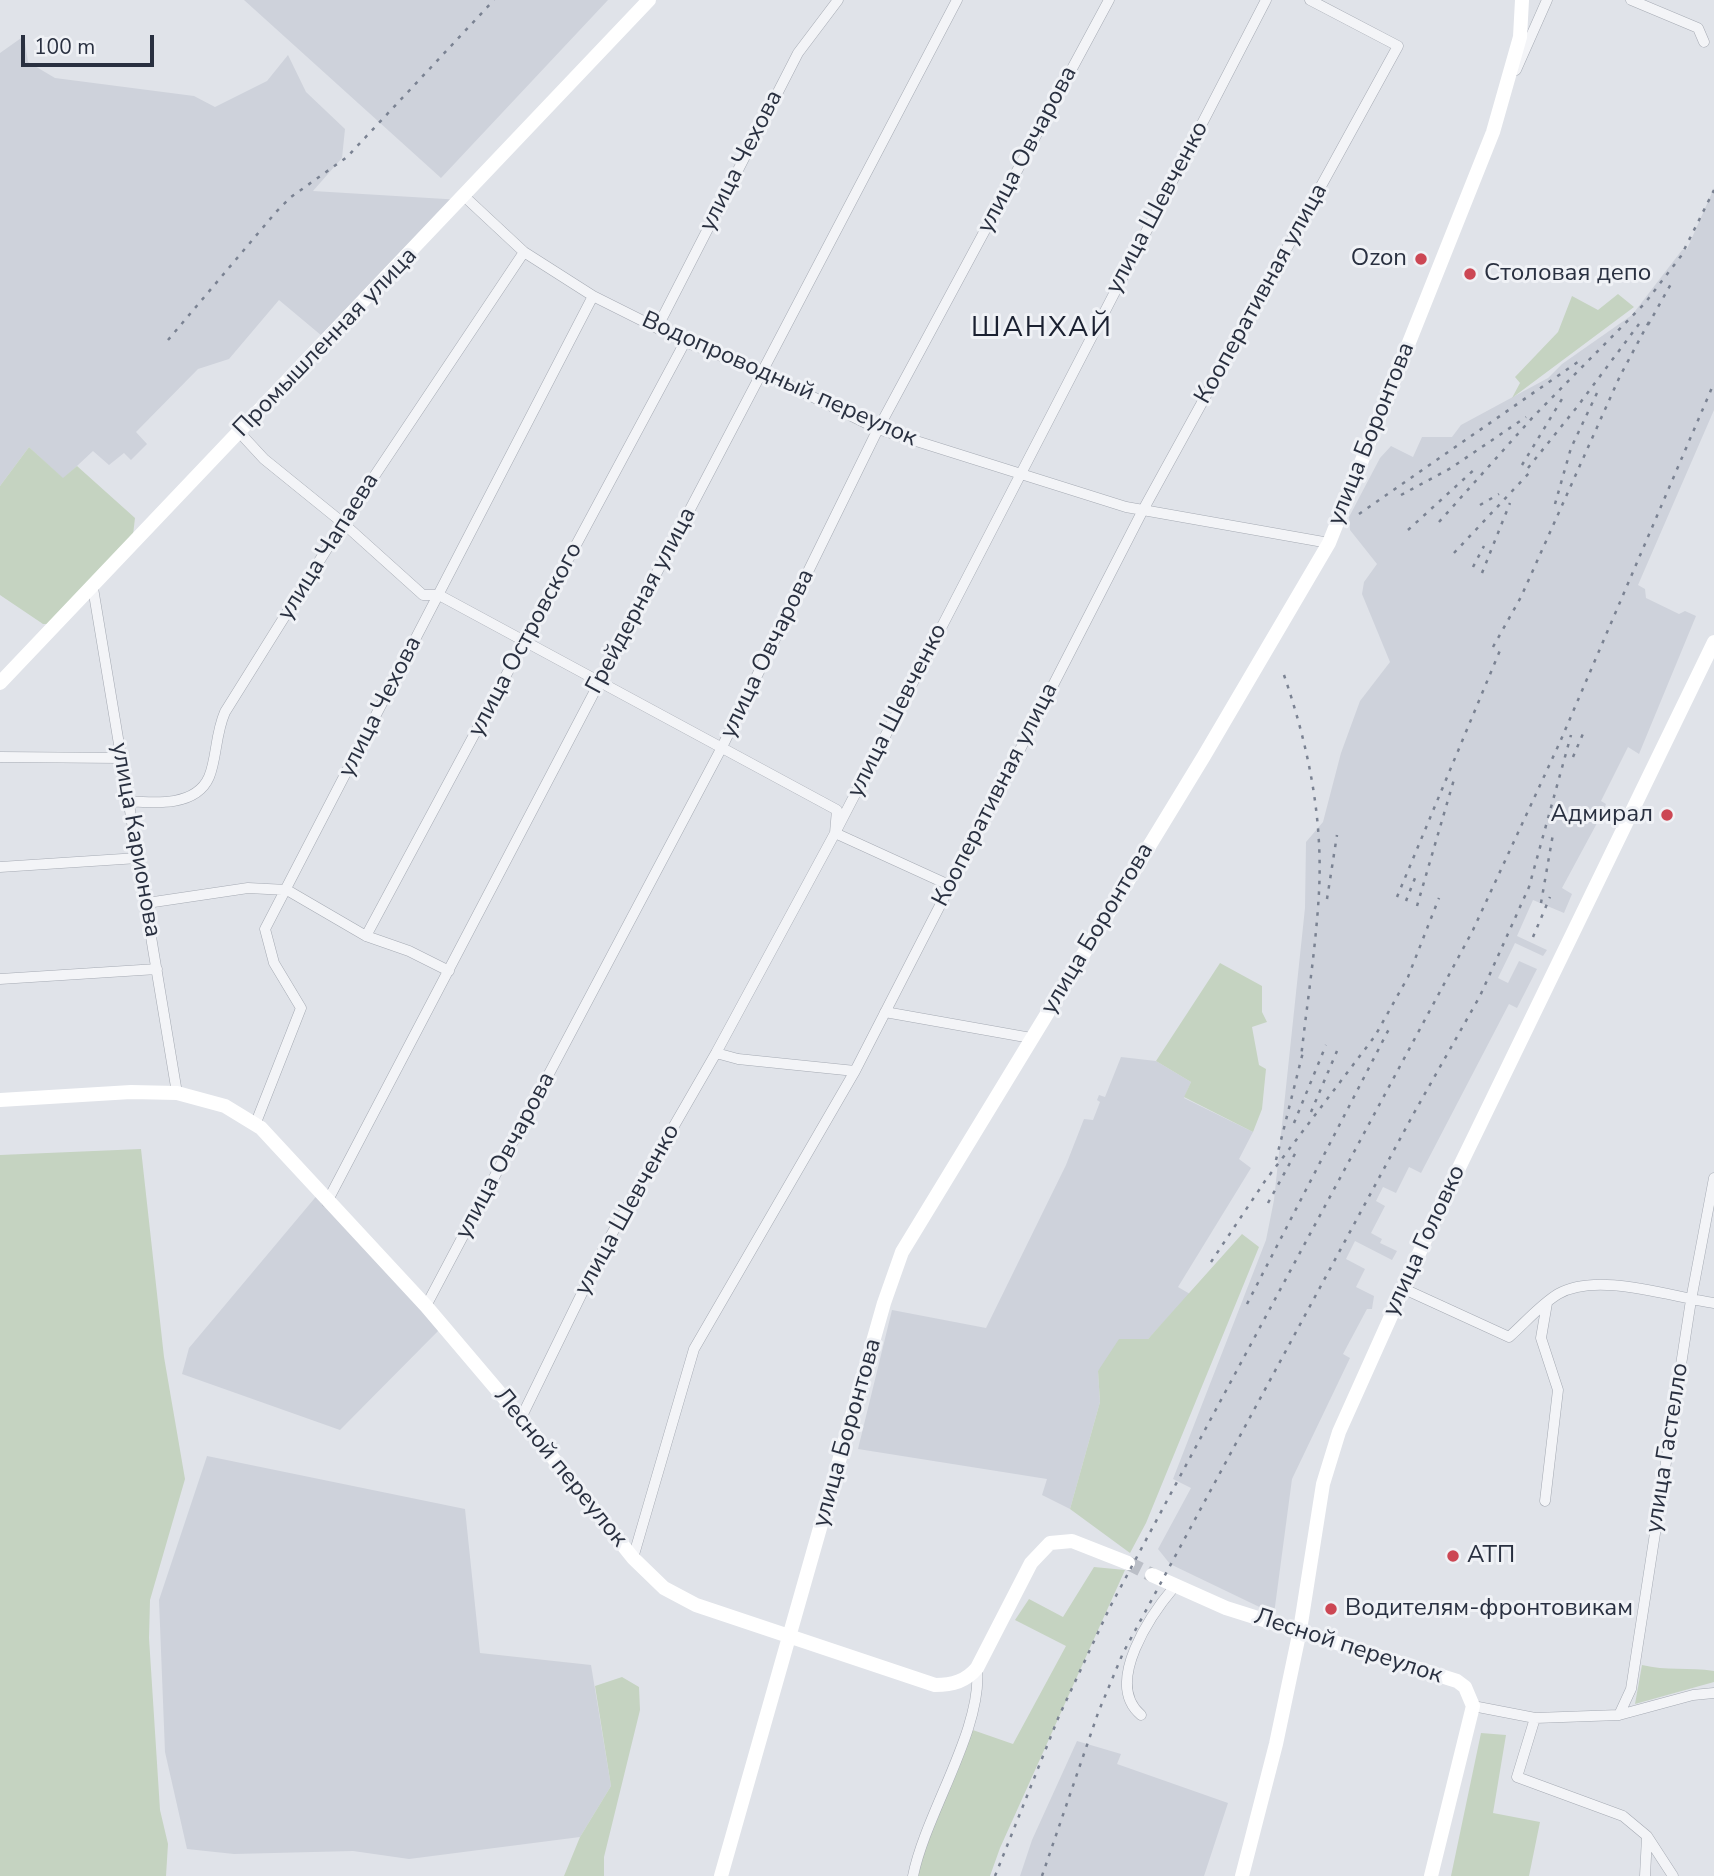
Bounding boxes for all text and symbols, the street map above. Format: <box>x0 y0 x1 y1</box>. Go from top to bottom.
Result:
scale bar <box>24 21 158 65</box>
text: 100 m <box>34 33 95 61</box>
street label: улица Овчарова <box>972 62 1084 238</box>
street label: улица Чехова <box>694 86 790 236</box>
street label: улица Шевченко <box>1100 117 1216 299</box>
street label: Кооперативная улица <box>1189 179 1335 409</box>
street label: Промышленная улица <box>228 242 424 444</box>
place label: Ozon <box>1351 245 1407 273</box>
marker: Ozon <box>1413 251 1429 267</box>
place label: Столовая депо <box>1484 260 1651 288</box>
marker: Столовая депо <box>1462 266 1478 282</box>
street label: Водопроводный переулок <box>637 306 921 454</box>
district label: ШАНХАЙ <box>972 312 1112 346</box>
street label: улица Боронтова <box>1322 338 1422 530</box>
street label: улица Чапаева <box>272 468 386 626</box>
street label: Грейдерная улица <box>581 503 703 699</box>
street label: улица Островского <box>463 538 589 742</box>
street label: улица Овчарова <box>715 565 821 743</box>
street label: улица Шевченко <box>842 619 954 803</box>
street label: улица Чехова <box>333 632 429 782</box>
street label: Кооперативная улица <box>927 678 1065 912</box>
street label: улица Карионова <box>104 740 166 940</box>
place label: Адмирал <box>1551 801 1653 829</box>
marker: Адмирал <box>1659 807 1675 823</box>
street label: улица Боронтова <box>1036 838 1160 1020</box>
street label: улица Овчарова <box>450 1068 562 1244</box>
street label: улица Шевченко <box>569 1119 687 1301</box>
street label: улица Головко <box>1377 1161 1473 1321</box>
street label: улица Боронтова <box>807 1335 889 1531</box>
street label: улица Гастелло <box>1640 1361 1696 1535</box>
street label: Лесной переулок <box>487 1383 633 1553</box>
place label: АТП <box>1467 1542 1515 1570</box>
marker: АТП <box>1445 1548 1461 1564</box>
place label: Водителям-фронтовикам <box>1345 1595 1633 1623</box>
marker: Водителям-фронтовикам <box>1323 1601 1339 1617</box>
street label: Лесной переулок <box>1250 1603 1446 1691</box>

